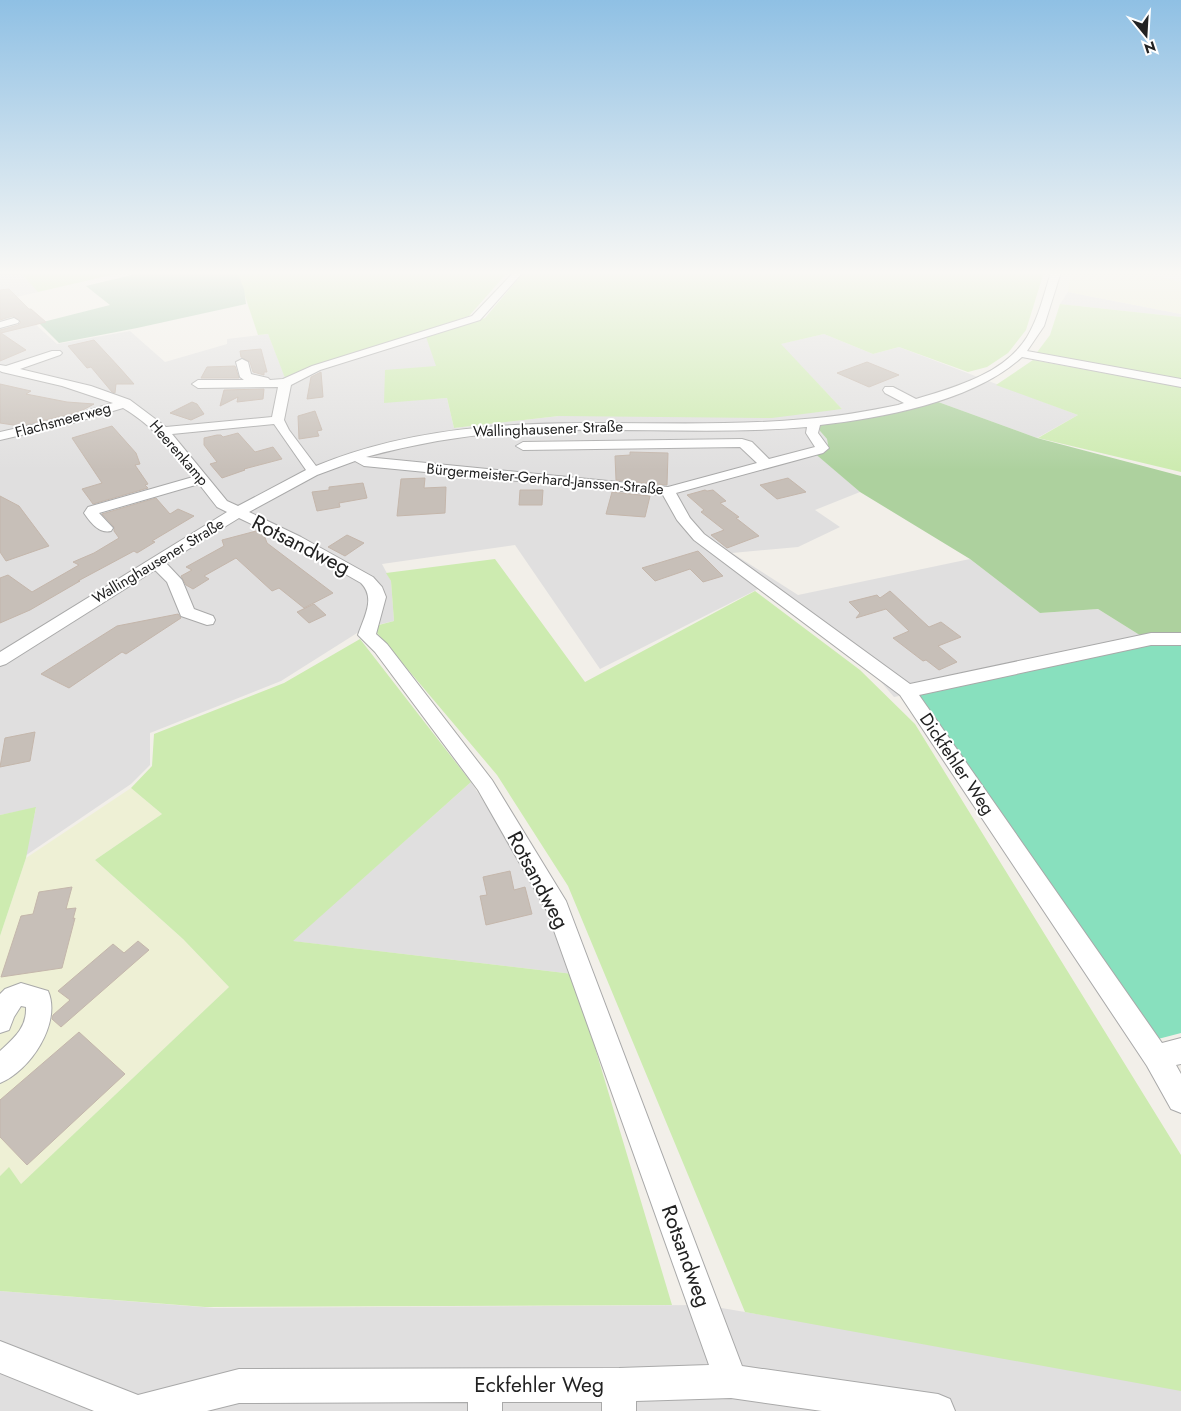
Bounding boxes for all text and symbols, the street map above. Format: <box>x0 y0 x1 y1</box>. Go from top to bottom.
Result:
north arrow <box>1121 10 1171 60</box>
text: N <box>1142 36 1158 59</box>
street label: Flachsmeerweg <box>13 397 113 443</box>
street label: Heerenkamp <box>144 415 214 491</box>
street label: Wallinghausener Straße <box>473 415 624 443</box>
street label: Bürgermeister-Gerhard-Janssen-Straße <box>426 458 665 500</box>
street label: Rotsandweg <box>247 507 355 583</box>
street label: Wallinghausener Straße <box>88 513 228 609</box>
street label: Dickfehler Weg <box>913 708 1001 820</box>
street label: Rotsandweg <box>500 826 576 934</box>
street label: Rotsandweg <box>654 1201 718 1311</box>
street label: Eckfehler Weg <box>474 1370 604 1400</box>

